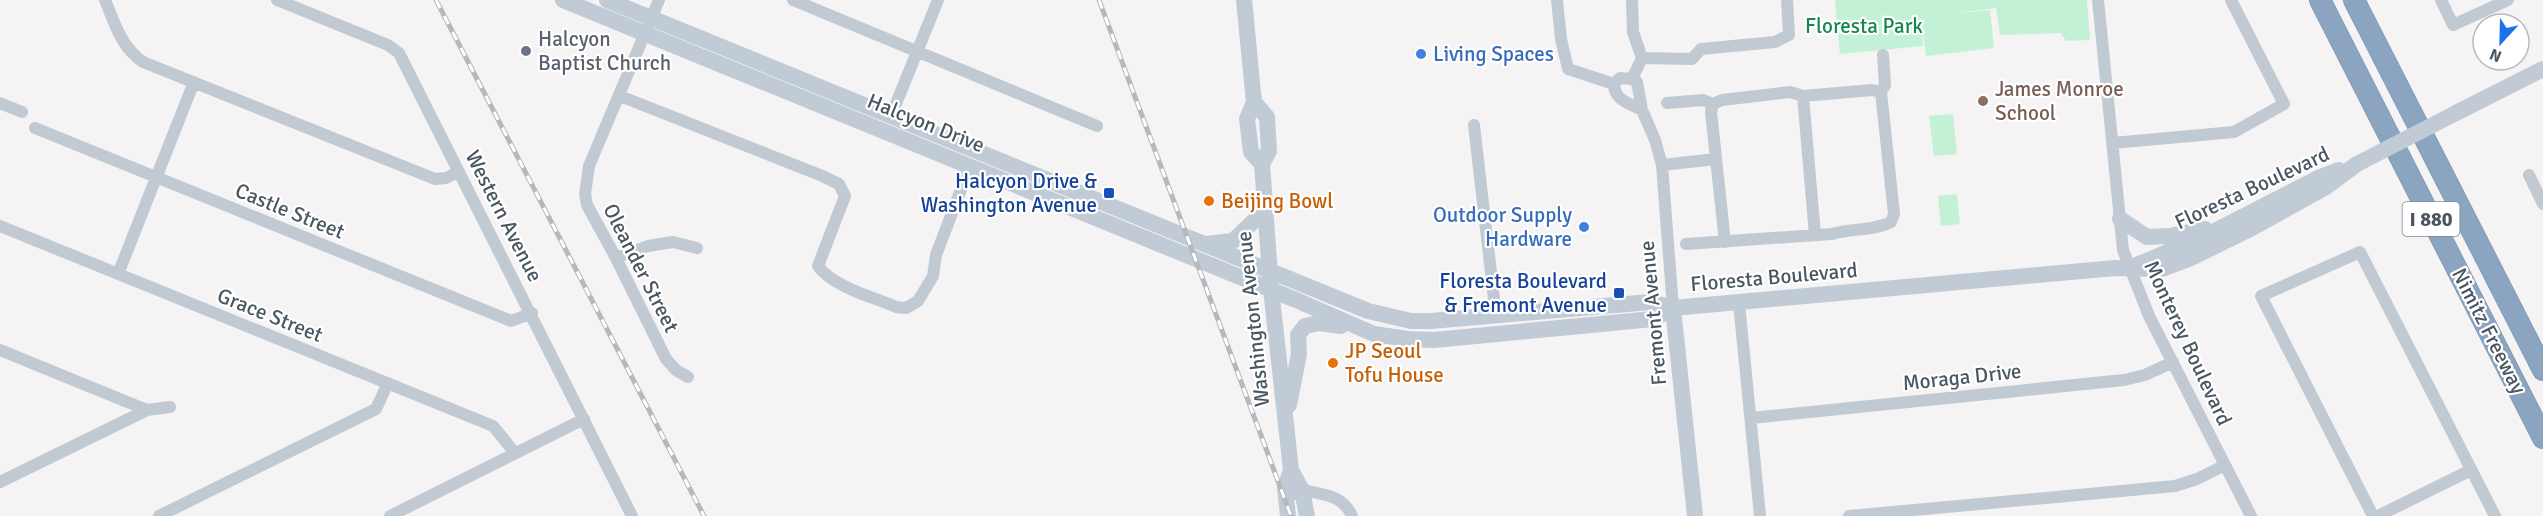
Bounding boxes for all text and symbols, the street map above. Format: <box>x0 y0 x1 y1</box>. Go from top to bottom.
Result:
north arrow <box>2471 12 2531 72</box>
park label: Floresta Park <box>1805 13 1923 39</box>
place label: Halcyon Baptist Church <box>538 26 671 76</box>
place label: Living Spaces <box>1433 41 1554 67</box>
marker: Halcyon Baptist Church <box>519 44 533 58</box>
text: N <box>2487 44 2505 66</box>
marker: Living Spaces <box>1414 47 1428 61</box>
place label: James Monroe School <box>1995 76 2124 126</box>
street label: Halcyon Drive <box>864 88 988 158</box>
marker: James Monroe School <box>1976 94 1990 108</box>
street label: Floresta Boulevard <box>2171 141 2333 235</box>
street label: Western Avenue <box>460 146 548 286</box>
place label: Halcyon Drive & Washington Avenue <box>921 168 1097 218</box>
street label: Castle Street <box>232 177 348 245</box>
marker: Halcyon Drive & Washington Avenue <box>1102 186 1116 200</box>
place label: Beijing Bowl <box>1221 188 1333 214</box>
marker: Beijing Bowl <box>1202 194 1216 208</box>
street label: Oleander Street <box>597 199 685 337</box>
place label: Outdoor Supply Hardware <box>1433 202 1572 252</box>
road number: I 880 <box>2402 202 2460 236</box>
marker: Outdoor Supply Hardware <box>1577 220 1591 234</box>
street label: Washington Avenue <box>1231 230 1275 408</box>
street label: Fremont Avenue <box>1634 240 1672 386</box>
street label: Monterey Boulevard <box>2138 256 2238 430</box>
street label: Floresta Boulevard <box>1689 257 1859 297</box>
street label: Nimitz Freeway <box>2446 264 2532 398</box>
place label: Floresta Boulevard & Fremont Avenue <box>1439 268 1607 318</box>
street label: Grace Street <box>214 282 326 348</box>
marker: Floresta Boulevard & Fremont Avenue <box>1612 286 1626 300</box>
place label: JP Seoul Tofu House <box>1345 338 1444 388</box>
marker: JP Seoul Tofu House <box>1326 356 1340 370</box>
street label: Moraga Drive <box>1901 358 2023 396</box>

